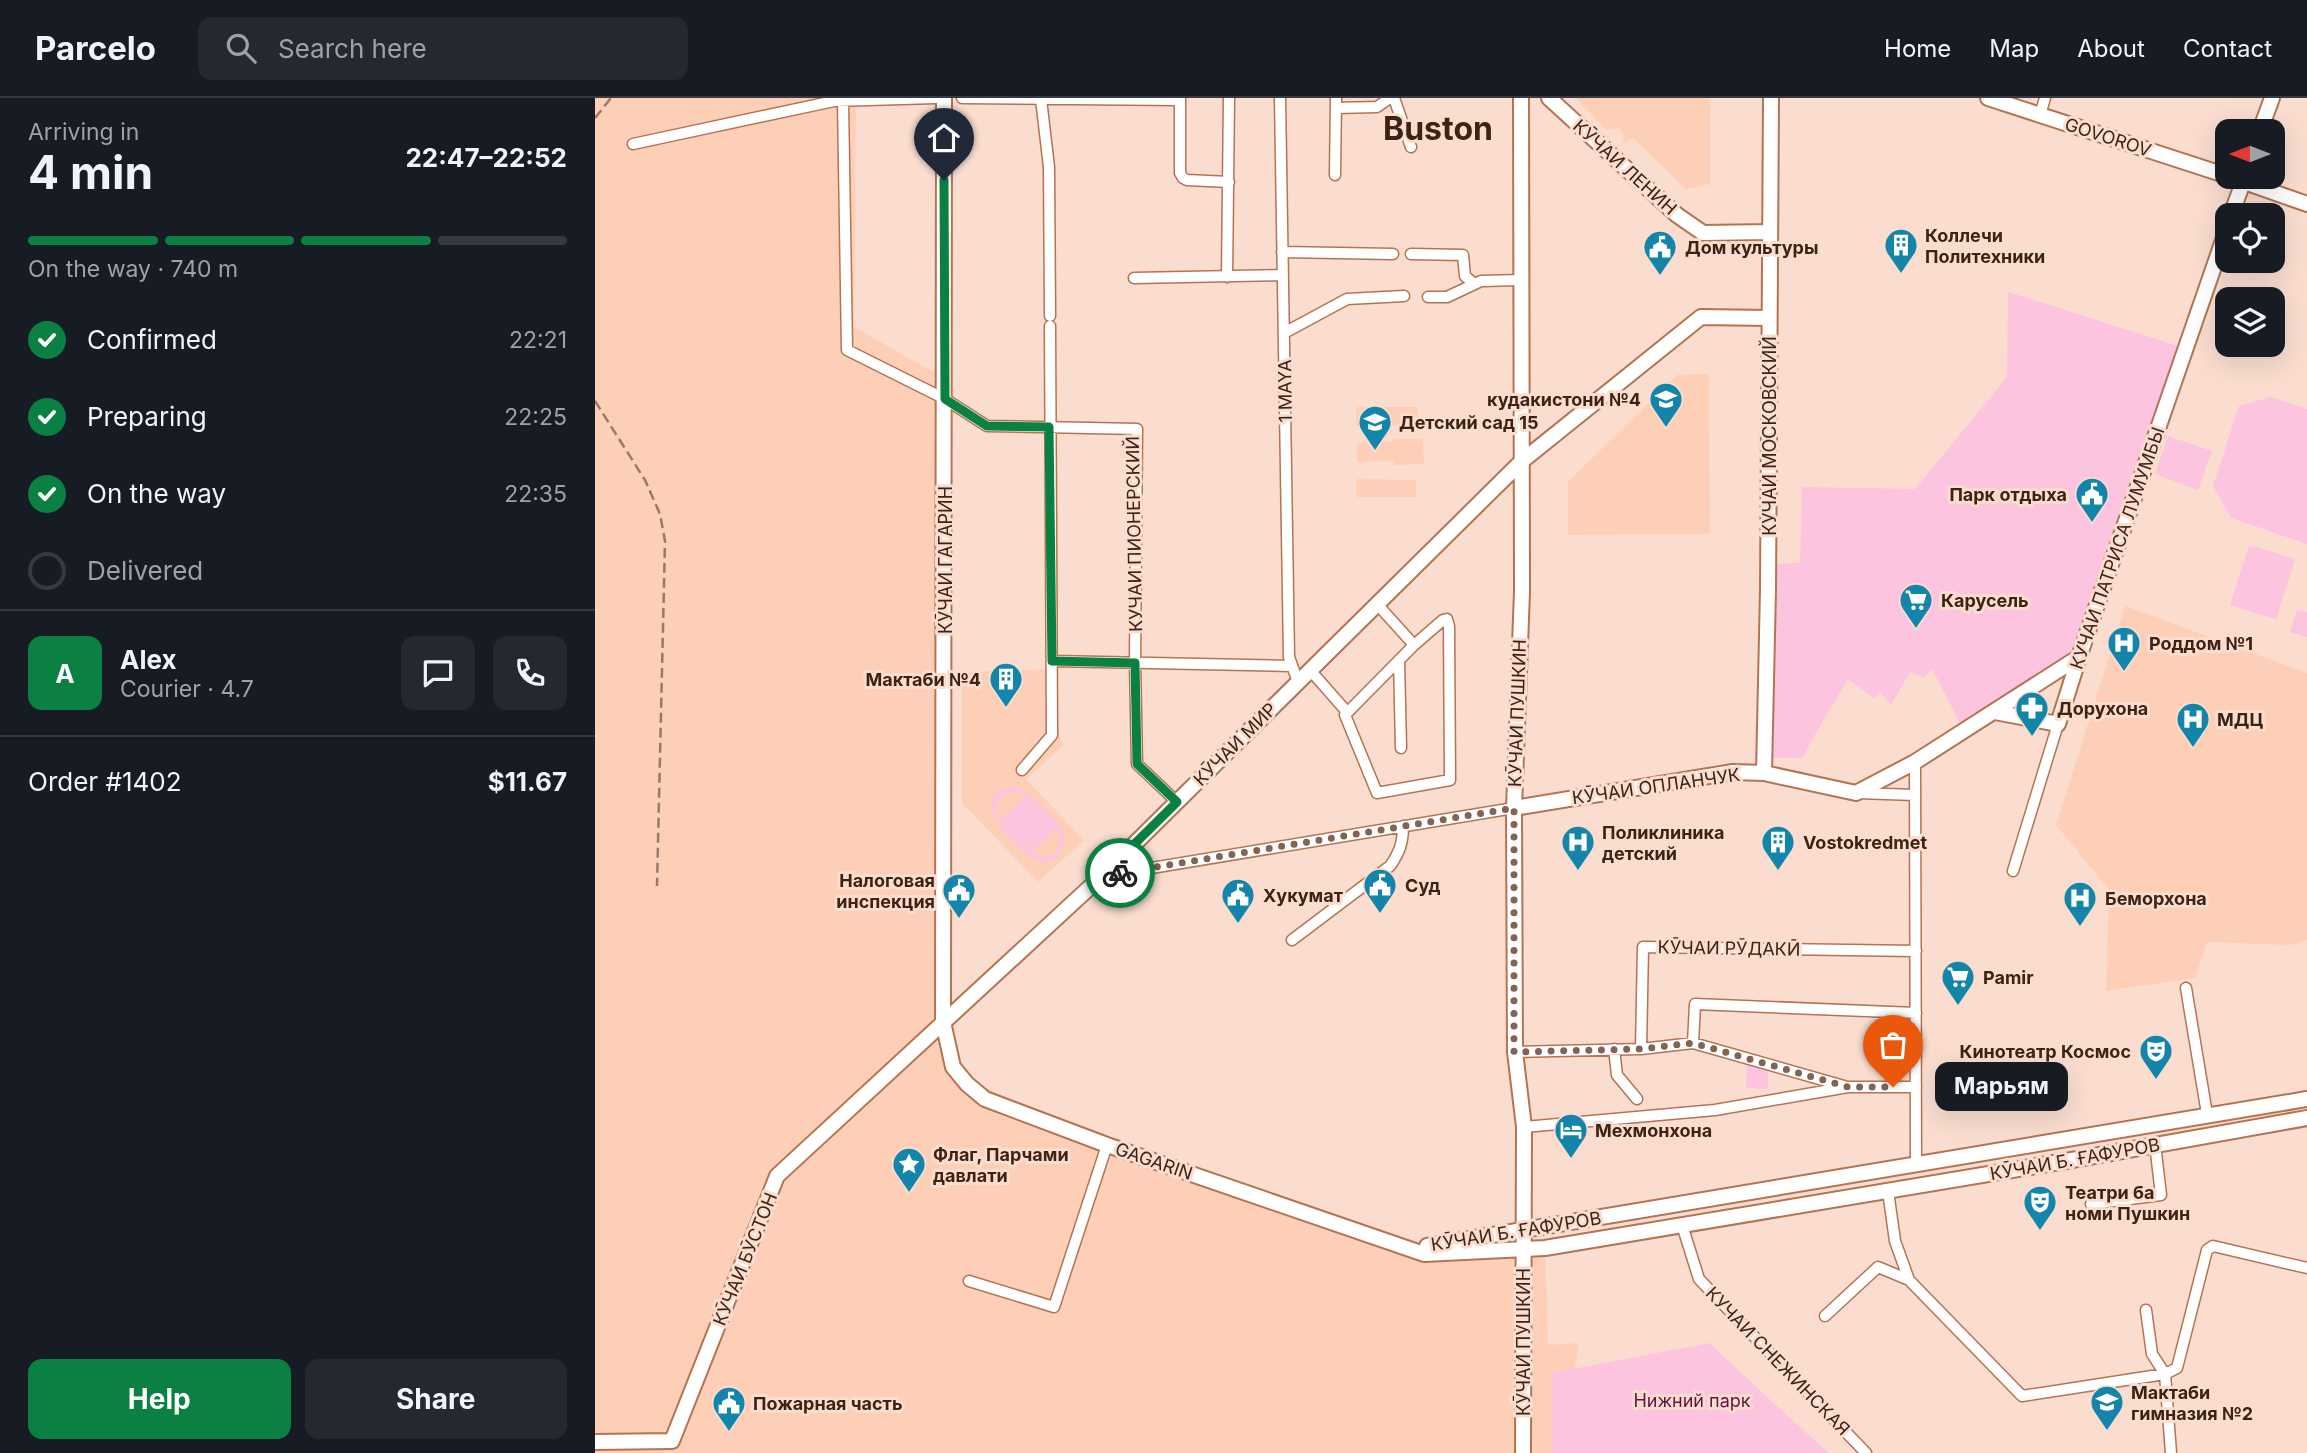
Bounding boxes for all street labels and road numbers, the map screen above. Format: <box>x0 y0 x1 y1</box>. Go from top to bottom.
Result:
street label: GOVOROV <box>2062 113 2154 161</box>
street label: КӮЧАИ ЛЕНИН <box>1569 114 1682 219</box>
street label: КУЧАИ МОСКОВСКИЙ <box>1758 336 1780 536</box>
street label: 1 MAYA <box>1274 359 1296 423</box>
street label: КУЧАИ ПАТРИСА ЛУМУМБЫ <box>2066 424 2168 672</box>
street label: КУЧАИ ПИОНЕРСКИЙ <box>1121 436 1146 632</box>
street label: КӮЧАИ ГАГАРИН <box>934 486 956 634</box>
street label: КӮЧАИ ПУШКИН <box>1503 639 1530 787</box>
street label: КӮЧАИ МИР <box>1189 698 1281 790</box>
street label: КӮЧАИ ОПЛАНЧУК <box>1570 763 1741 808</box>
street label: КӮЧАИ РӮДАКӢ <box>1657 935 1801 960</box>
street label: КӮЧАИ Б. ҒАФУРОВ <box>1988 1133 2162 1184</box>
street label: GAGARIN <box>1113 1138 1195 1184</box>
street label: КӮЧАИ БӮСТОН <box>708 1189 781 1328</box>
street label: КӮЧАИ Б. ҒАФУРОВ <box>1429 1206 1603 1255</box>
street label: КӮЧАИ ПУШКИН <box>1512 1268 1534 1416</box>
street label: КУЧАИ СНЕЖИНСКАЯ <box>1702 1283 1854 1439</box>

